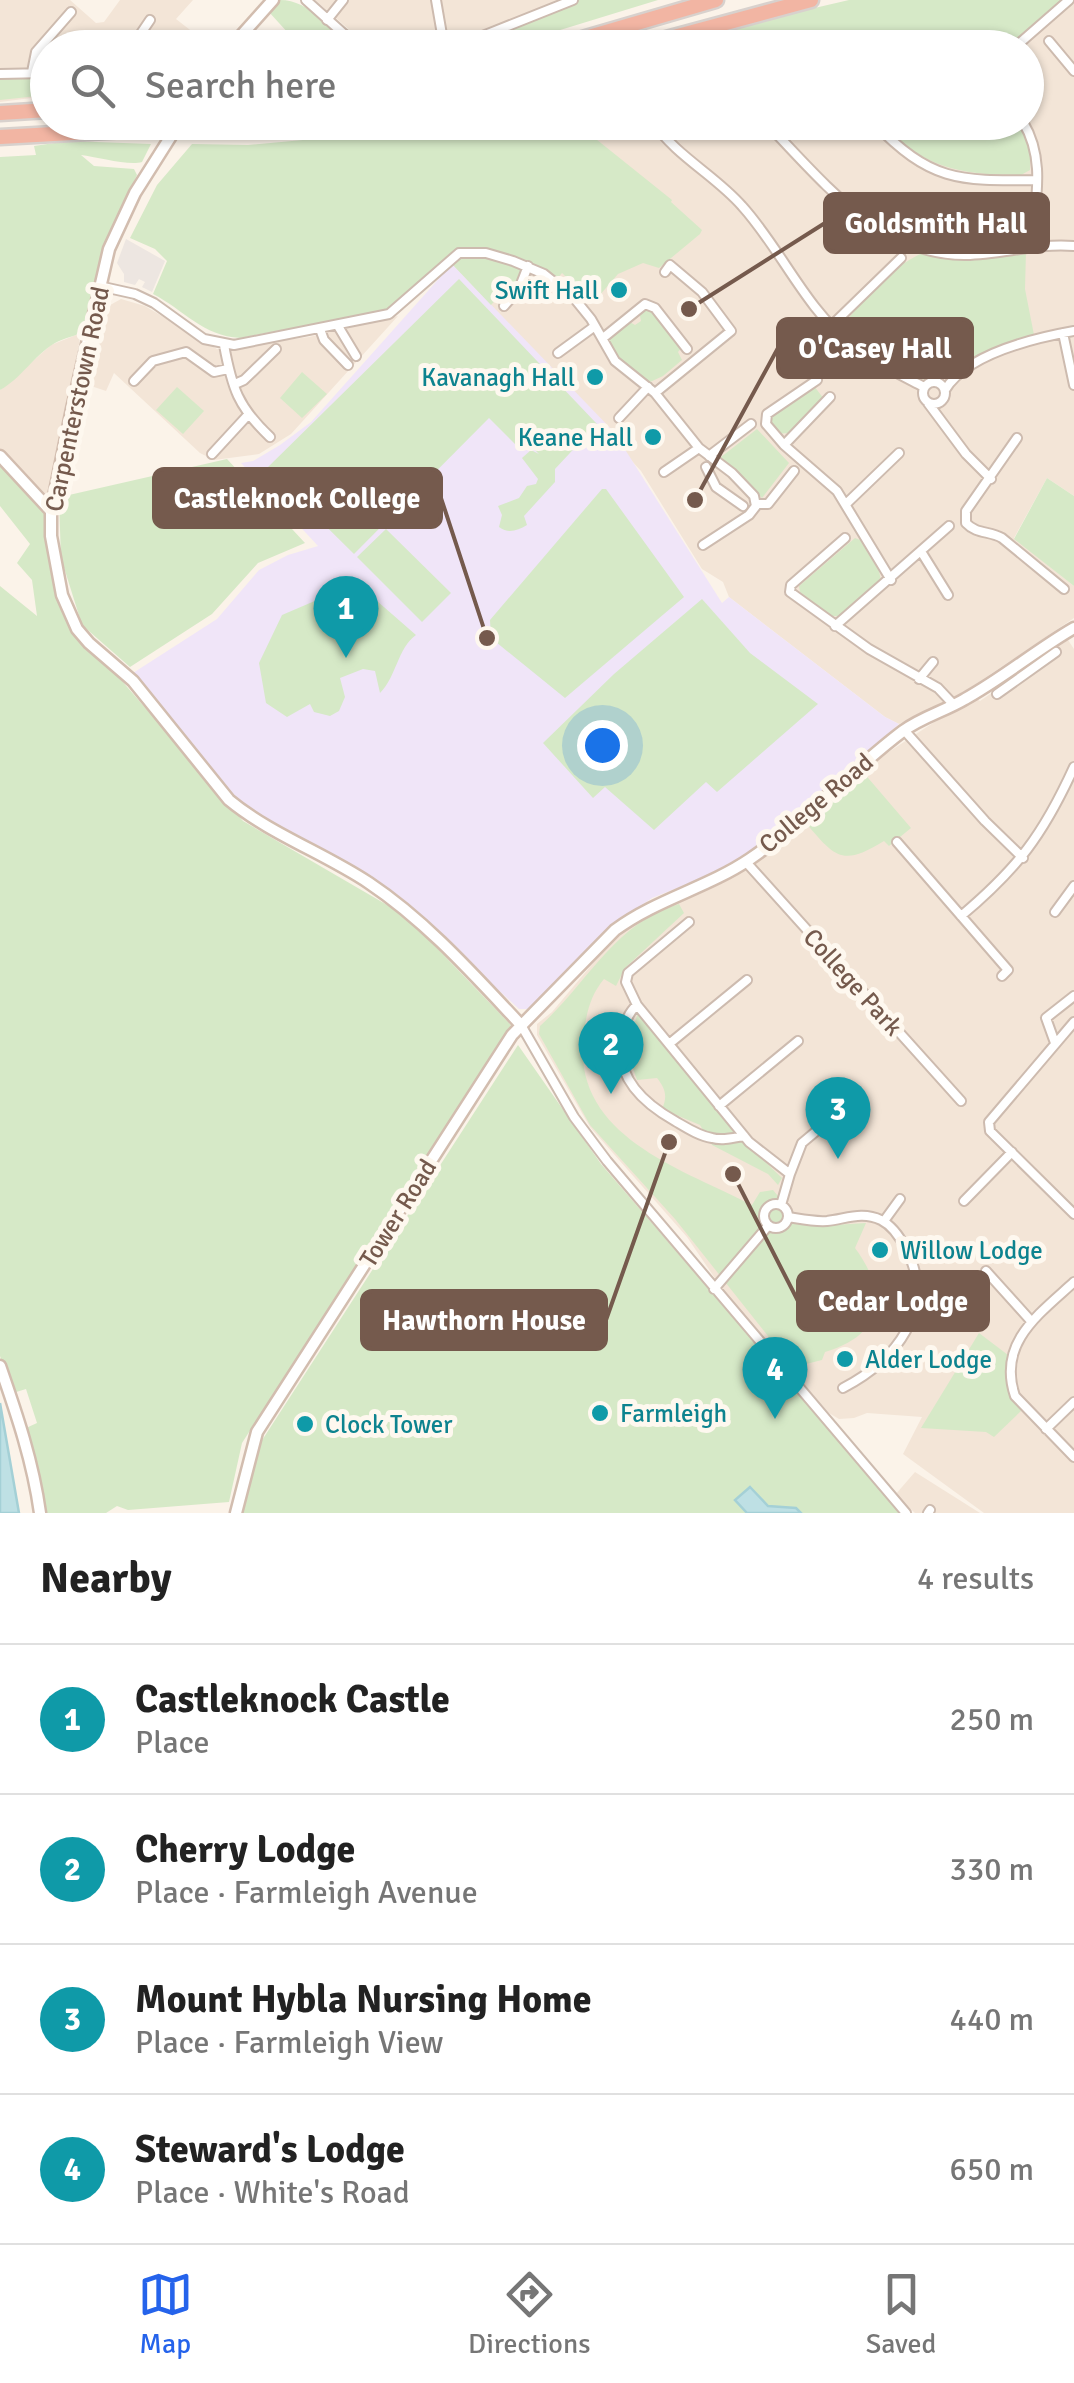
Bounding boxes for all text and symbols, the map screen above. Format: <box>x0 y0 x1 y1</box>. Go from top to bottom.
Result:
search box <box>30 30 1044 140</box>
icon: search <box>65 58 120 113</box>
text: Search here <box>145 62 337 109</box>
callout: Goldsmith Hall <box>825 194 1048 252</box>
text: Goldsmith Hall <box>845 207 1028 241</box>
place label: Swift Hall <box>495 275 599 306</box>
marker: Swift Hall <box>608 279 630 301</box>
street label: Carpenterstown Road <box>38 284 116 514</box>
callout: O'Casey Hall <box>778 319 972 377</box>
text: O'Casey Hall <box>798 332 952 366</box>
place label: Kavanagh Hall <box>421 362 575 393</box>
marker: Kavanagh Hall <box>584 366 606 388</box>
place label: Keane Hall <box>518 422 633 453</box>
marker: Keane Hall <box>642 426 664 448</box>
callout: Castleknock College <box>154 469 441 527</box>
text: Castleknock College <box>174 482 420 516</box>
pin: 1 <box>314 576 378 658</box>
your location <box>577 720 628 771</box>
street label: College Road <box>753 746 879 860</box>
street label: College Park <box>797 922 910 1042</box>
pin: 2 <box>578 1012 644 1094</box>
pin: 3 <box>806 1076 870 1159</box>
street label: Tower Road <box>353 1153 443 1273</box>
place label: Willow Lodge <box>900 1235 1043 1266</box>
marker: Willow Lodge <box>869 1239 891 1261</box>
callout: Cedar Lodge <box>798 1272 988 1330</box>
text: Cedar Lodge <box>818 1285 968 1319</box>
callout: Hawthorn House <box>362 1291 606 1349</box>
text: Hawthorn House <box>382 1304 586 1338</box>
pin: 4 <box>742 1336 808 1419</box>
place label: Alder Lodge <box>865 1344 992 1375</box>
marker: Alder Lodge <box>834 1348 856 1370</box>
place label: Farmleigh <box>620 1398 727 1429</box>
marker: Farmleigh <box>589 1402 611 1424</box>
place label: Clock Tower <box>325 1409 453 1440</box>
marker: Clock Tower <box>294 1413 316 1435</box>
text: Nearby <box>40 1553 172 1604</box>
text: 4 results <box>917 1559 1034 1598</box>
text: Castleknock Castle <box>135 1676 450 1723</box>
text: 1 <box>64 1700 81 1739</box>
text: 250 m <box>950 1700 1034 1739</box>
text: Place <box>135 1723 210 1762</box>
text: Cherry Lodge <box>135 1826 355 1873</box>
text: 2 <box>64 1850 81 1889</box>
text: 330 m <box>950 1850 1034 1889</box>
text: Place · Farmleigh Avenue <box>135 1873 478 1912</box>
text: Mount Hybla Nursing Home <box>135 1976 592 2023</box>
text: 3 <box>64 2000 81 2039</box>
text: 440 m <box>950 2000 1034 2039</box>
text: Place · Farmleigh View <box>135 2023 444 2062</box>
text: Steward's Lodge <box>135 2126 405 2173</box>
text: 4 <box>64 2150 81 2189</box>
text: 650 m <box>950 2150 1034 2189</box>
text: Place · White's Road <box>135 2173 410 2212</box>
tab: Map <box>138 2267 193 2361</box>
tab: Directions <box>468 2267 590 2361</box>
tab: Saved <box>866 2267 936 2361</box>

